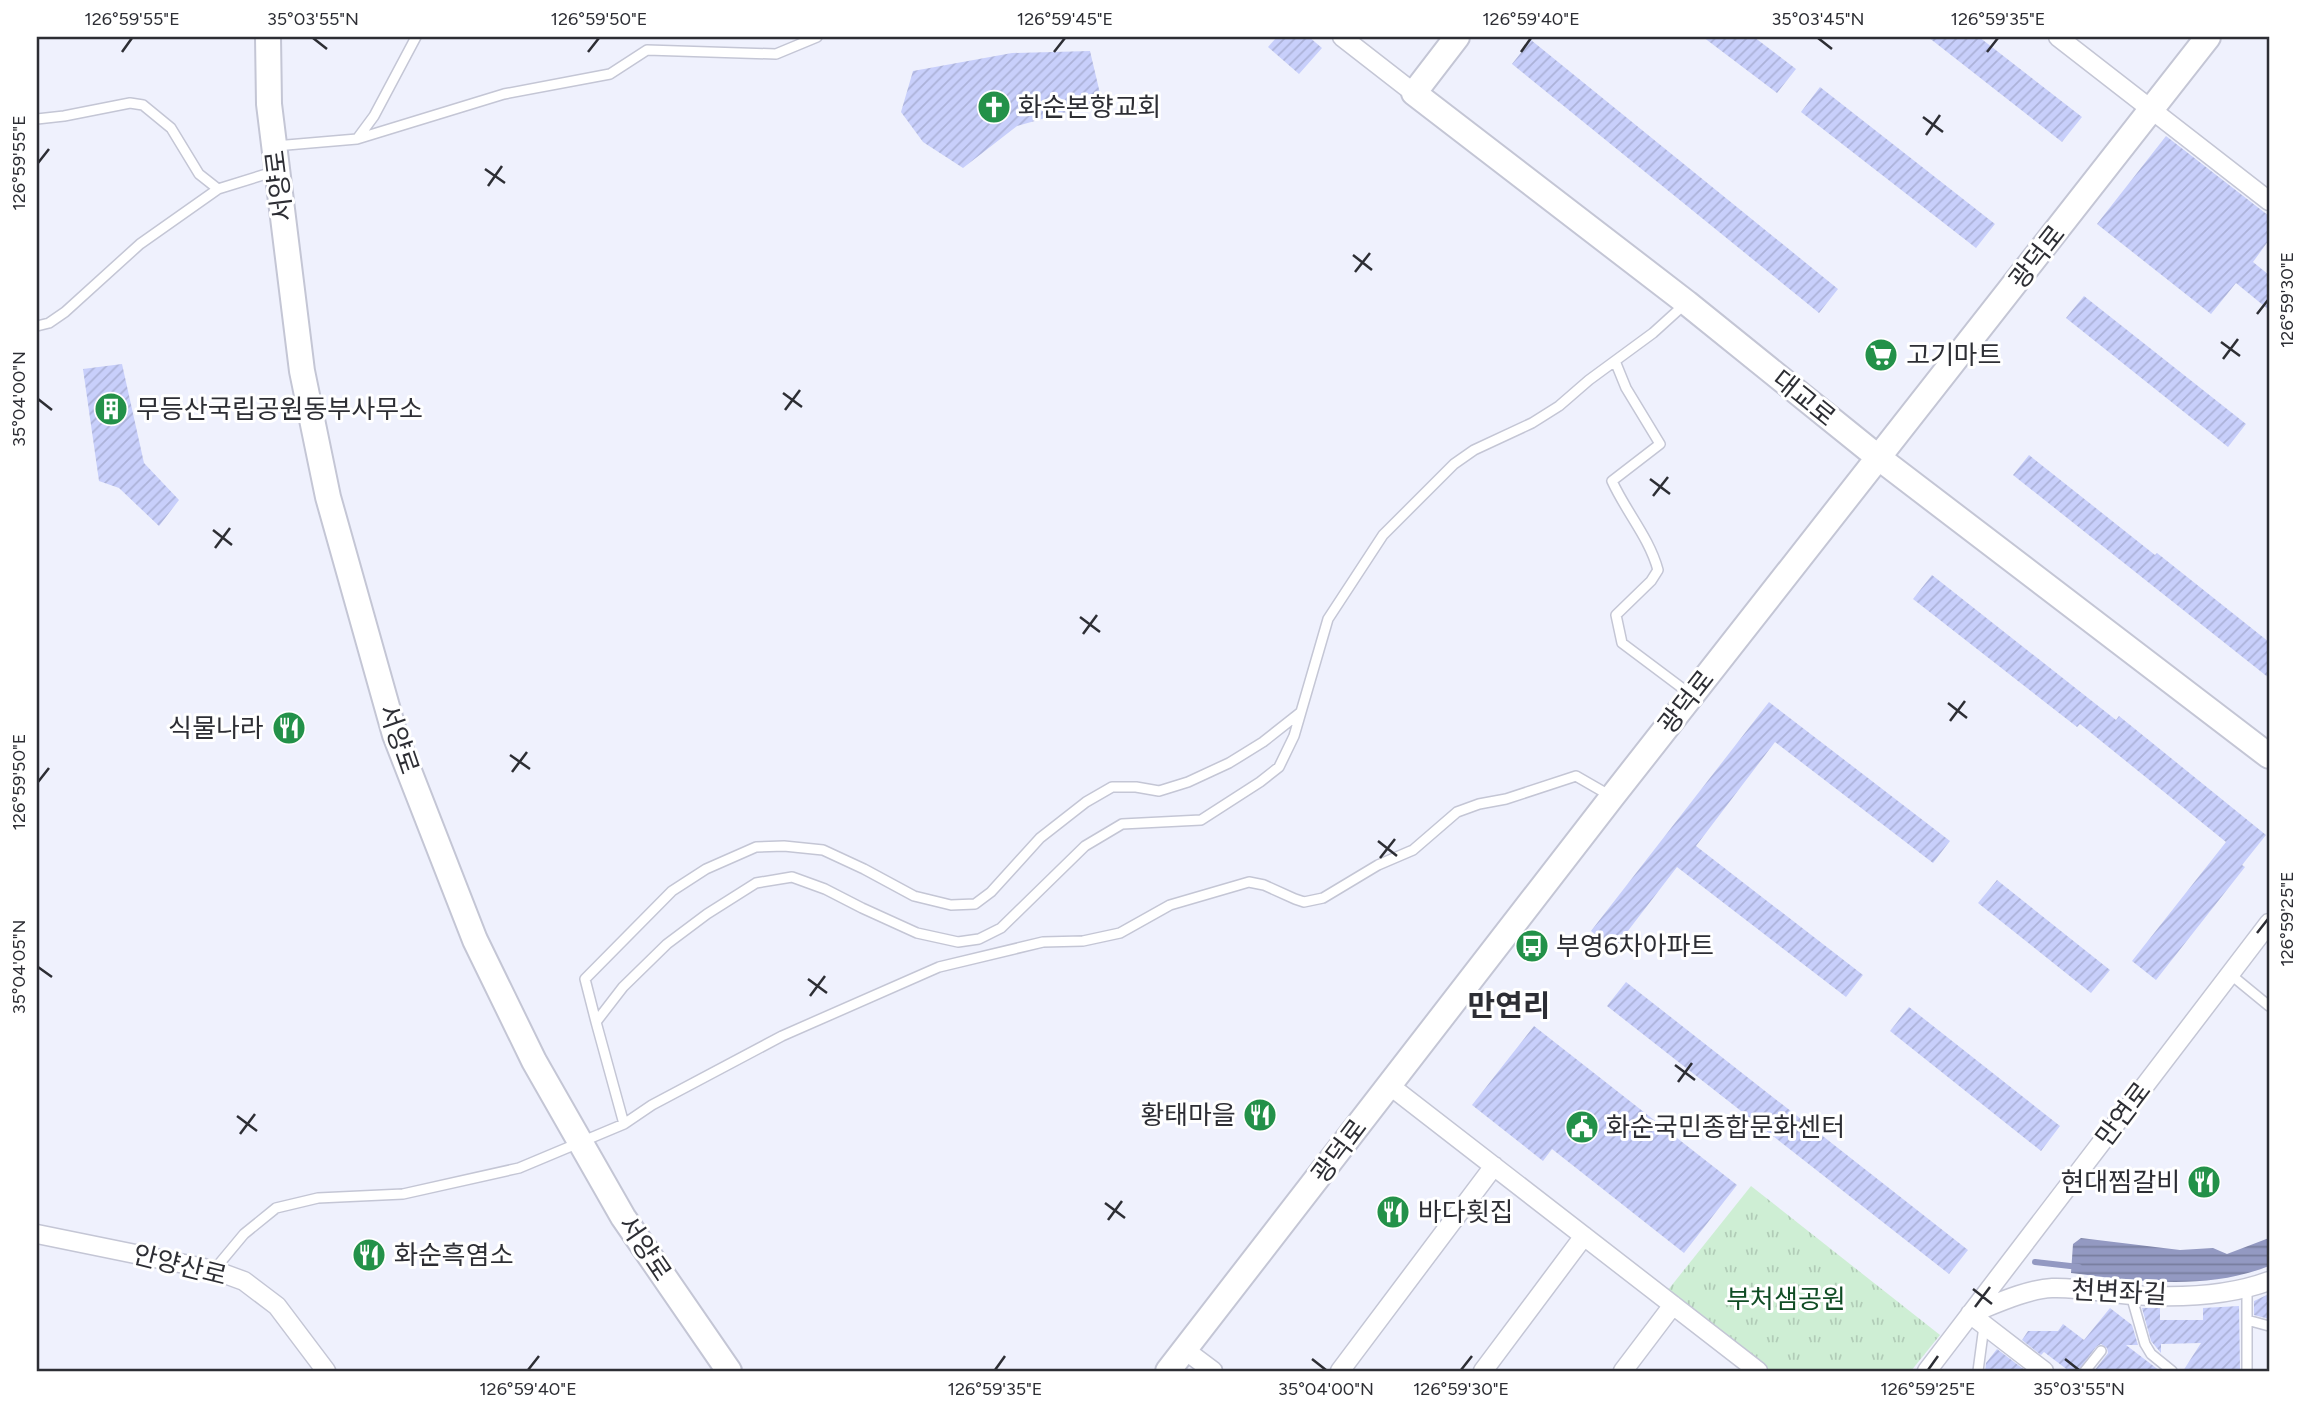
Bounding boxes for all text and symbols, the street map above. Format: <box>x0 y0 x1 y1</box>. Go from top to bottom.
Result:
text: 126°59'55"E <box>84 8 180 30</box>
text: 35°03'55"N <box>267 8 359 30</box>
text: 126°59'50"E <box>551 8 647 30</box>
text: 126°59'45"E <box>1017 8 1113 30</box>
text: 126°59'40"E <box>1482 8 1580 30</box>
text: 35°03'45"N <box>1772 8 1864 30</box>
text: 126°59'35"E <box>1950 8 2046 30</box>
church icon: 화순본향교회 <box>975 88 1013 126</box>
place label: 화순본향교회 <box>1018 91 1162 123</box>
text: 126°59'55"E <box>8 115 30 211</box>
street label: 서양로 <box>259 148 299 224</box>
street label: 광덕로 <box>2002 219 2072 295</box>
text: 126°59'30"E <box>2276 252 2298 348</box>
supermarket icon: 고기마트 <box>1862 336 1900 374</box>
place label: 고기마트 <box>1906 339 2002 371</box>
text: 35°04'00"N <box>8 351 30 447</box>
street label: 대교로 <box>1766 363 1842 433</box>
building icon: 무등산국립공원동부사무소 <box>92 390 130 428</box>
place label: 무등산국립공원동부사무소 <box>136 393 423 425</box>
street label: 광덕로 <box>1651 664 1721 740</box>
street label: 서양로 <box>372 700 426 778</box>
restaurant icon: 식물나라 <box>270 709 308 747</box>
place label: 식물나라 <box>168 712 264 744</box>
text: 126°59'50"E <box>8 734 30 830</box>
text: 126°59'25"E <box>2276 871 2298 967</box>
text: 35°04'05"N <box>8 920 30 1014</box>
bus stop icon: 부영6차아파트 <box>1513 927 1551 965</box>
place label: 부영6차아파트 <box>1556 930 1714 962</box>
district label: 만연리 <box>1468 987 1550 1024</box>
street label: 만연로 <box>2089 1076 2157 1152</box>
restaurant icon: 황태마을 <box>1241 1096 1279 1134</box>
place label: 황태마을 <box>1140 1099 1236 1131</box>
public building icon: 화순국민종합문화센터 <box>1563 1108 1601 1146</box>
place label: 화순국민종합문화센터 <box>1606 1111 1845 1143</box>
street label: 광덕로 <box>1305 1113 1373 1189</box>
restaurant icon: 현대찜갈비 <box>2185 1163 2223 1201</box>
place label: 현대찜갈비 <box>2060 1166 2180 1198</box>
restaurant icon: 바다횟집 <box>1374 1193 1412 1231</box>
place label: 바다횟집 <box>1418 1196 1514 1228</box>
street label: 서양로 <box>612 1209 678 1287</box>
restaurant icon: 화순흑염소 <box>350 1236 388 1274</box>
street label: 안양산로 <box>130 1238 230 1292</box>
place label: 화순흑염소 <box>394 1239 514 1271</box>
street label: 천변좌길 <box>2070 1274 2168 1310</box>
park label: 부처샘공원 <box>1726 1283 1846 1315</box>
text: 126°59'40"E <box>479 1378 577 1400</box>
text: 126°59'35"E <box>947 1378 1043 1400</box>
text: 35°04'00"N <box>1278 1378 1374 1400</box>
text: 126°59'30"E <box>1413 1378 1509 1400</box>
text: 126°59'25"E <box>1880 1378 1976 1400</box>
text: 35°03'55"N <box>2033 1378 2125 1400</box>

